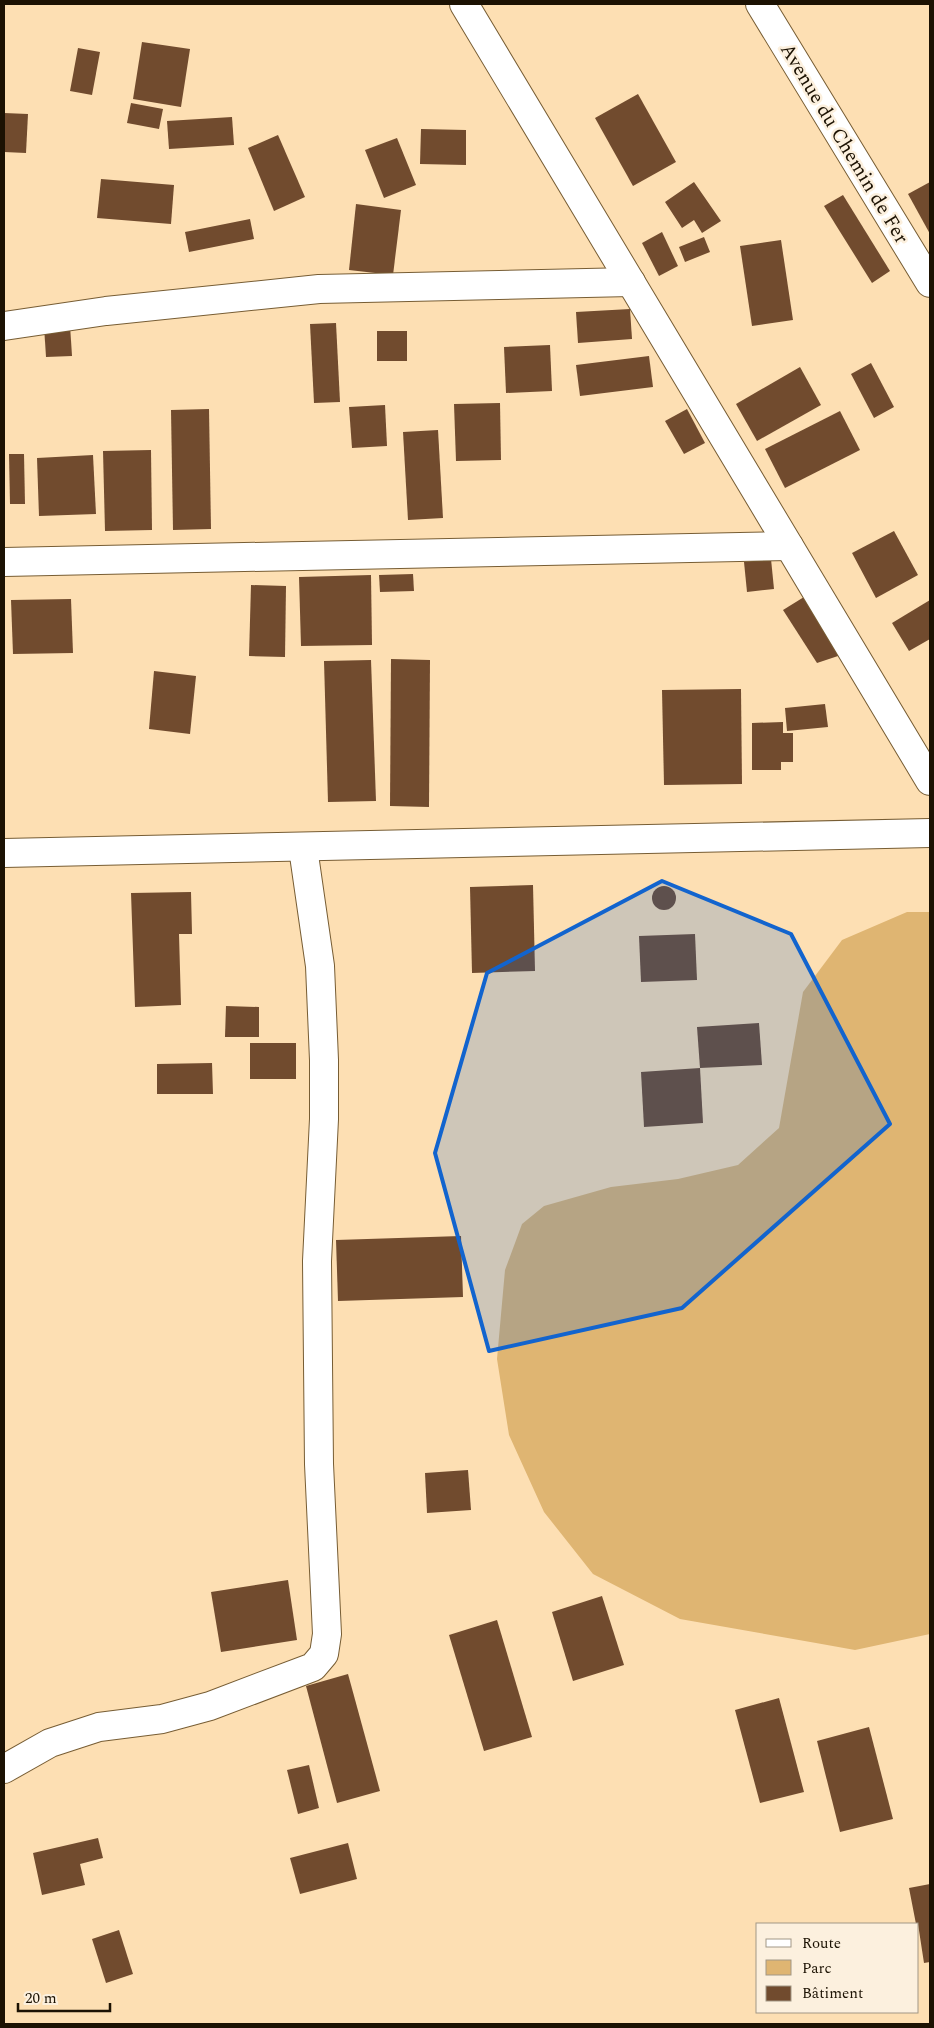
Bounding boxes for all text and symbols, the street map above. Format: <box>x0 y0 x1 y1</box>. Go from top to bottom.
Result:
street label: Avenue du Chemin de Fer <box>772 37 916 250</box>
legend <box>756 1923 919 2013</box>
text: Route <box>802 1932 841 1955</box>
text: Parc <box>802 1957 832 1980</box>
scale bar <box>18 1980 110 2012</box>
text: Bâtiment <box>802 1982 863 2005</box>
text: 20 m <box>25 1987 57 2010</box>

